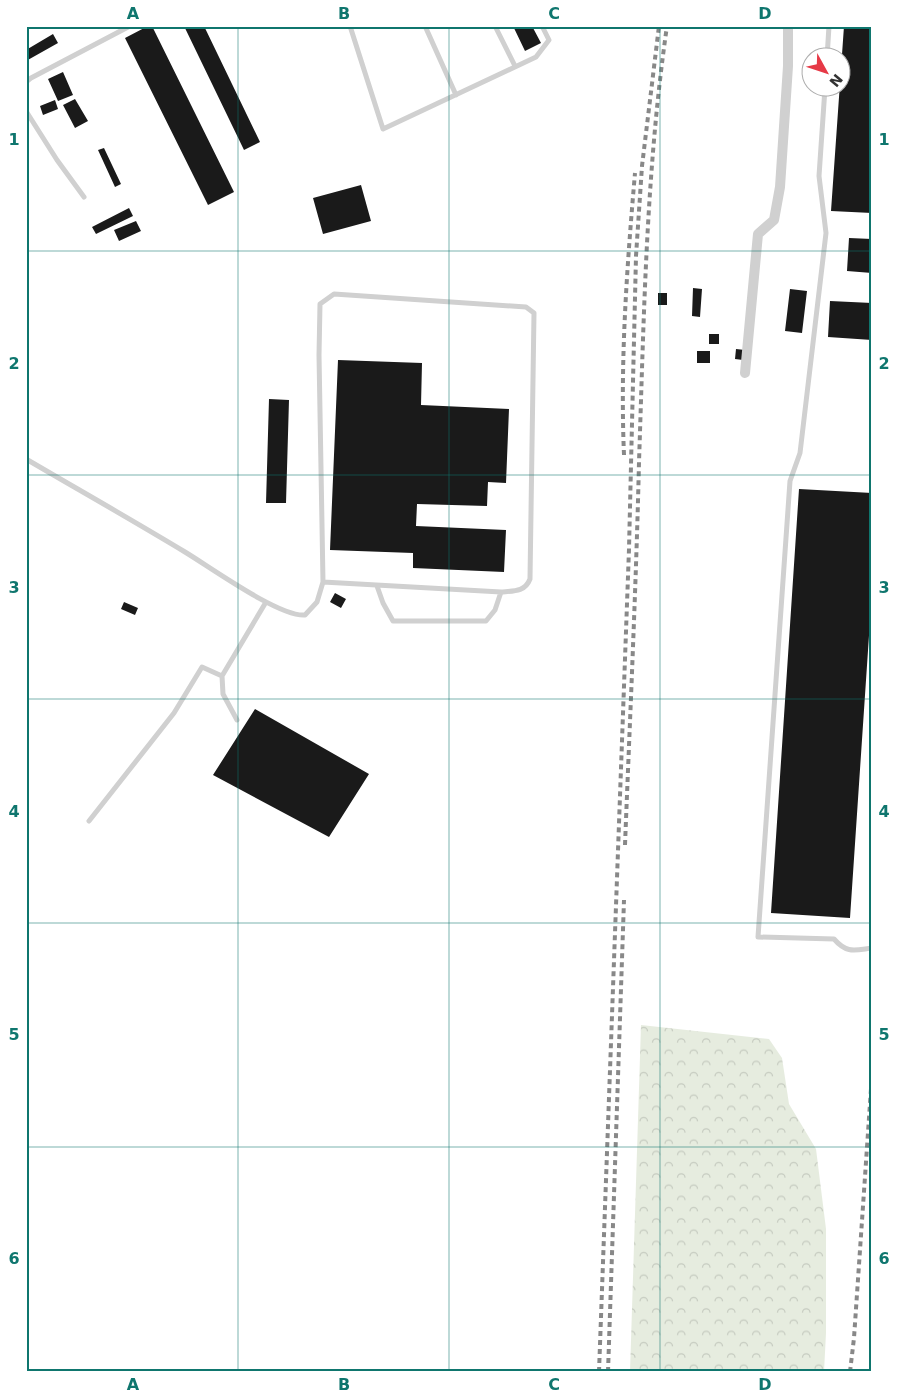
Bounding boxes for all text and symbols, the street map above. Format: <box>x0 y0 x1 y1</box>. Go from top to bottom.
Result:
text: A <box>127 4 140 23</box>
text: B <box>338 4 350 23</box>
text: C <box>548 4 560 23</box>
text: D <box>758 4 772 23</box>
north arrow <box>800 48 850 98</box>
text: N <box>826 71 846 90</box>
text: 1 <box>8 130 20 149</box>
text: 1 <box>878 130 890 149</box>
text: 2 <box>8 354 20 373</box>
text: 2 <box>878 354 890 373</box>
text: 3 <box>8 578 20 597</box>
text: 3 <box>878 578 890 597</box>
text: 4 <box>8 802 20 821</box>
text: 4 <box>878 802 890 821</box>
text: 5 <box>8 1025 20 1044</box>
text: 5 <box>878 1025 890 1044</box>
text: 6 <box>8 1249 20 1268</box>
text: 6 <box>878 1249 890 1268</box>
text: A <box>127 1375 140 1394</box>
text: B <box>338 1375 350 1394</box>
text: C <box>548 1375 560 1394</box>
text: D <box>758 1375 772 1394</box>

